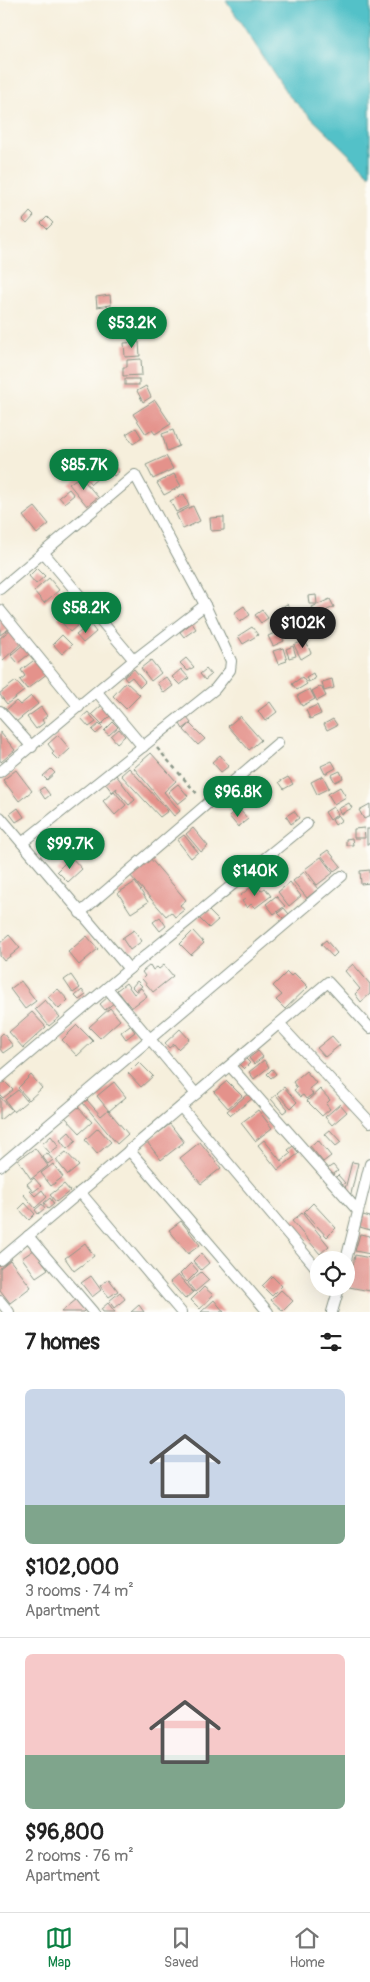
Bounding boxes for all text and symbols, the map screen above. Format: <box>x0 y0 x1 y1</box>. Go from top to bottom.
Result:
pin: $53.2K <box>91 306 173 349</box>
text: $53.2K <box>108 313 156 333</box>
pin: $85.7K <box>43 448 125 491</box>
text: $85.7K <box>60 455 108 475</box>
pin: $58.2K <box>45 592 127 634</box>
text: $58.2K <box>62 598 110 618</box>
pin: $102K <box>268 606 338 649</box>
text: $102K <box>281 613 325 633</box>
pin: $96.8K <box>197 776 279 818</box>
text: $96.8K <box>214 782 262 802</box>
pin: $99.7K <box>29 828 111 870</box>
text: $99.7K <box>47 834 93 854</box>
pin: $140K <box>220 854 290 897</box>
text: $140K <box>233 861 277 881</box>
map controls <box>310 1251 355 1296</box>
button: locate <box>310 1251 355 1296</box>
icon: filters <box>317 1328 345 1356</box>
text: 7 homes <box>25 1329 100 1356</box>
icon: home <box>140 1421 230 1511</box>
text: $102,000 <box>25 1554 119 1581</box>
text: 3 rooms · 74 m² <box>25 1581 134 1601</box>
text: Apartment <box>25 1601 100 1621</box>
icon: home <box>140 1687 230 1777</box>
text: $96,800 <box>25 1819 104 1846</box>
text: 2 rooms · 76 m² <box>25 1846 134 1866</box>
text: Apartment <box>25 1866 100 1886</box>
tab: Map <box>45 1924 73 1971</box>
tab: Saved <box>164 1924 199 1971</box>
tab: Home <box>289 1924 325 1971</box>

